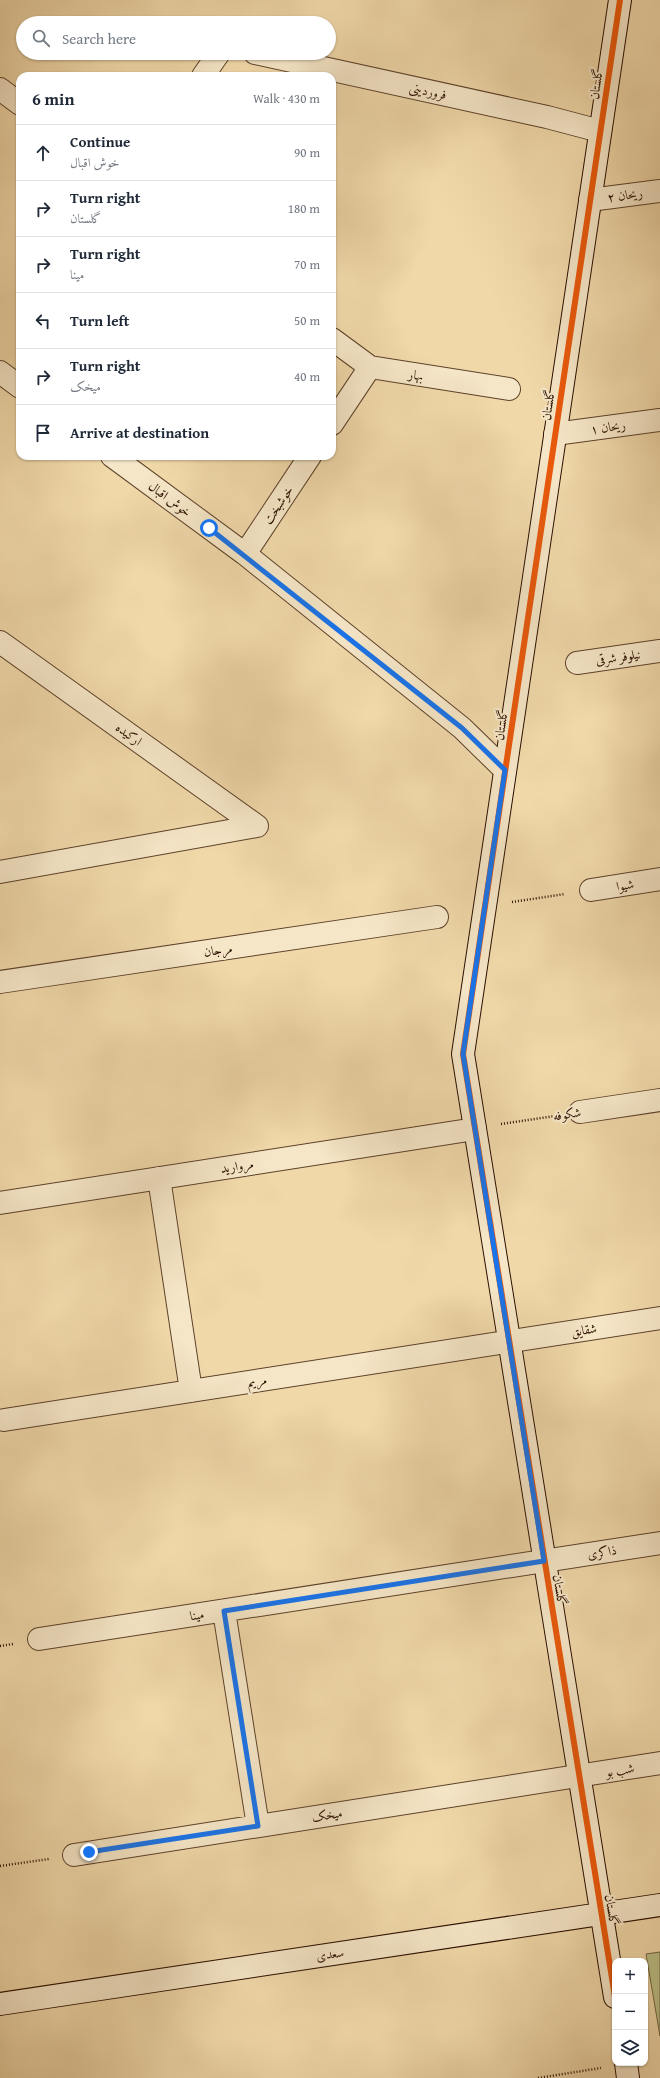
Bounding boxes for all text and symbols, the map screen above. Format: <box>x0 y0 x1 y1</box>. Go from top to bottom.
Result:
search box <box>16 16 336 60</box>
icon: search <box>30 27 52 49</box>
text: Search here <box>62 28 136 49</box>
street label: گلستان <box>584 67 608 101</box>
street label: فروردینی <box>408 78 449 104</box>
text: 6 min <box>32 86 74 111</box>
text: Walk · 430 m <box>253 89 320 108</box>
text: Continue <box>70 131 131 152</box>
icon: ahead <box>32 142 54 164</box>
text: 90 m <box>294 143 320 162</box>
text: خوش اقبال <box>70 153 119 172</box>
street label: ریحان ۲ <box>606 183 644 207</box>
text: Turn right <box>70 187 141 208</box>
icon: right <box>32 198 54 220</box>
text: 180 m <box>288 199 320 218</box>
text: گلستان <box>70 209 101 228</box>
text: Turn right <box>70 243 141 264</box>
icon: right <box>32 254 54 276</box>
text: 70 m <box>294 255 320 274</box>
text: مینا <box>70 265 84 284</box>
icon: left <box>32 310 54 332</box>
text: Turn left <box>70 310 129 331</box>
text: 50 m <box>294 311 320 330</box>
text: Turn right <box>70 355 141 376</box>
street label: بهار <box>405 364 425 386</box>
icon: right <box>32 366 54 388</box>
text: 40 m <box>294 367 320 386</box>
text: میخک <box>70 377 101 396</box>
street label: گلستان <box>536 388 560 422</box>
street label: ریحان ۱ <box>589 415 627 439</box>
icon: arrive <box>32 422 54 444</box>
text: Arrive at destination <box>70 422 209 443</box>
street label: خوش اقبال <box>145 477 195 521</box>
street label: خوشبخت <box>258 482 298 528</box>
route start <box>200 519 218 537</box>
street label: نیلوفر شرقی <box>594 644 642 670</box>
street label: گلستان <box>489 708 513 742</box>
street label: ارکیده <box>112 718 146 750</box>
street label: شیوا <box>615 874 635 896</box>
street label: مرجان <box>202 939 234 961</box>
street label: شکوفه <box>552 1102 582 1126</box>
street label: مروارید <box>219 1154 255 1178</box>
street label: شقایق <box>570 1319 598 1341</box>
street label: مریم <box>246 1370 268 1394</box>
street label: ذاکری <box>586 1540 618 1564</box>
street label: گلستان <box>548 1573 572 1607</box>
street label: مینا <box>188 1604 206 1626</box>
street label: شب بو <box>602 1758 636 1782</box>
street label: میخک <box>310 1803 344 1827</box>
route end <box>80 1843 98 1861</box>
street label: گلستان <box>600 1893 624 1927</box>
street label: سعدی <box>315 1942 345 1966</box>
map controls <box>612 1958 648 2066</box>
button: + <box>612 1958 648 1994</box>
button: − <box>612 1994 648 2030</box>
button: layers <box>612 2030 648 2066</box>

